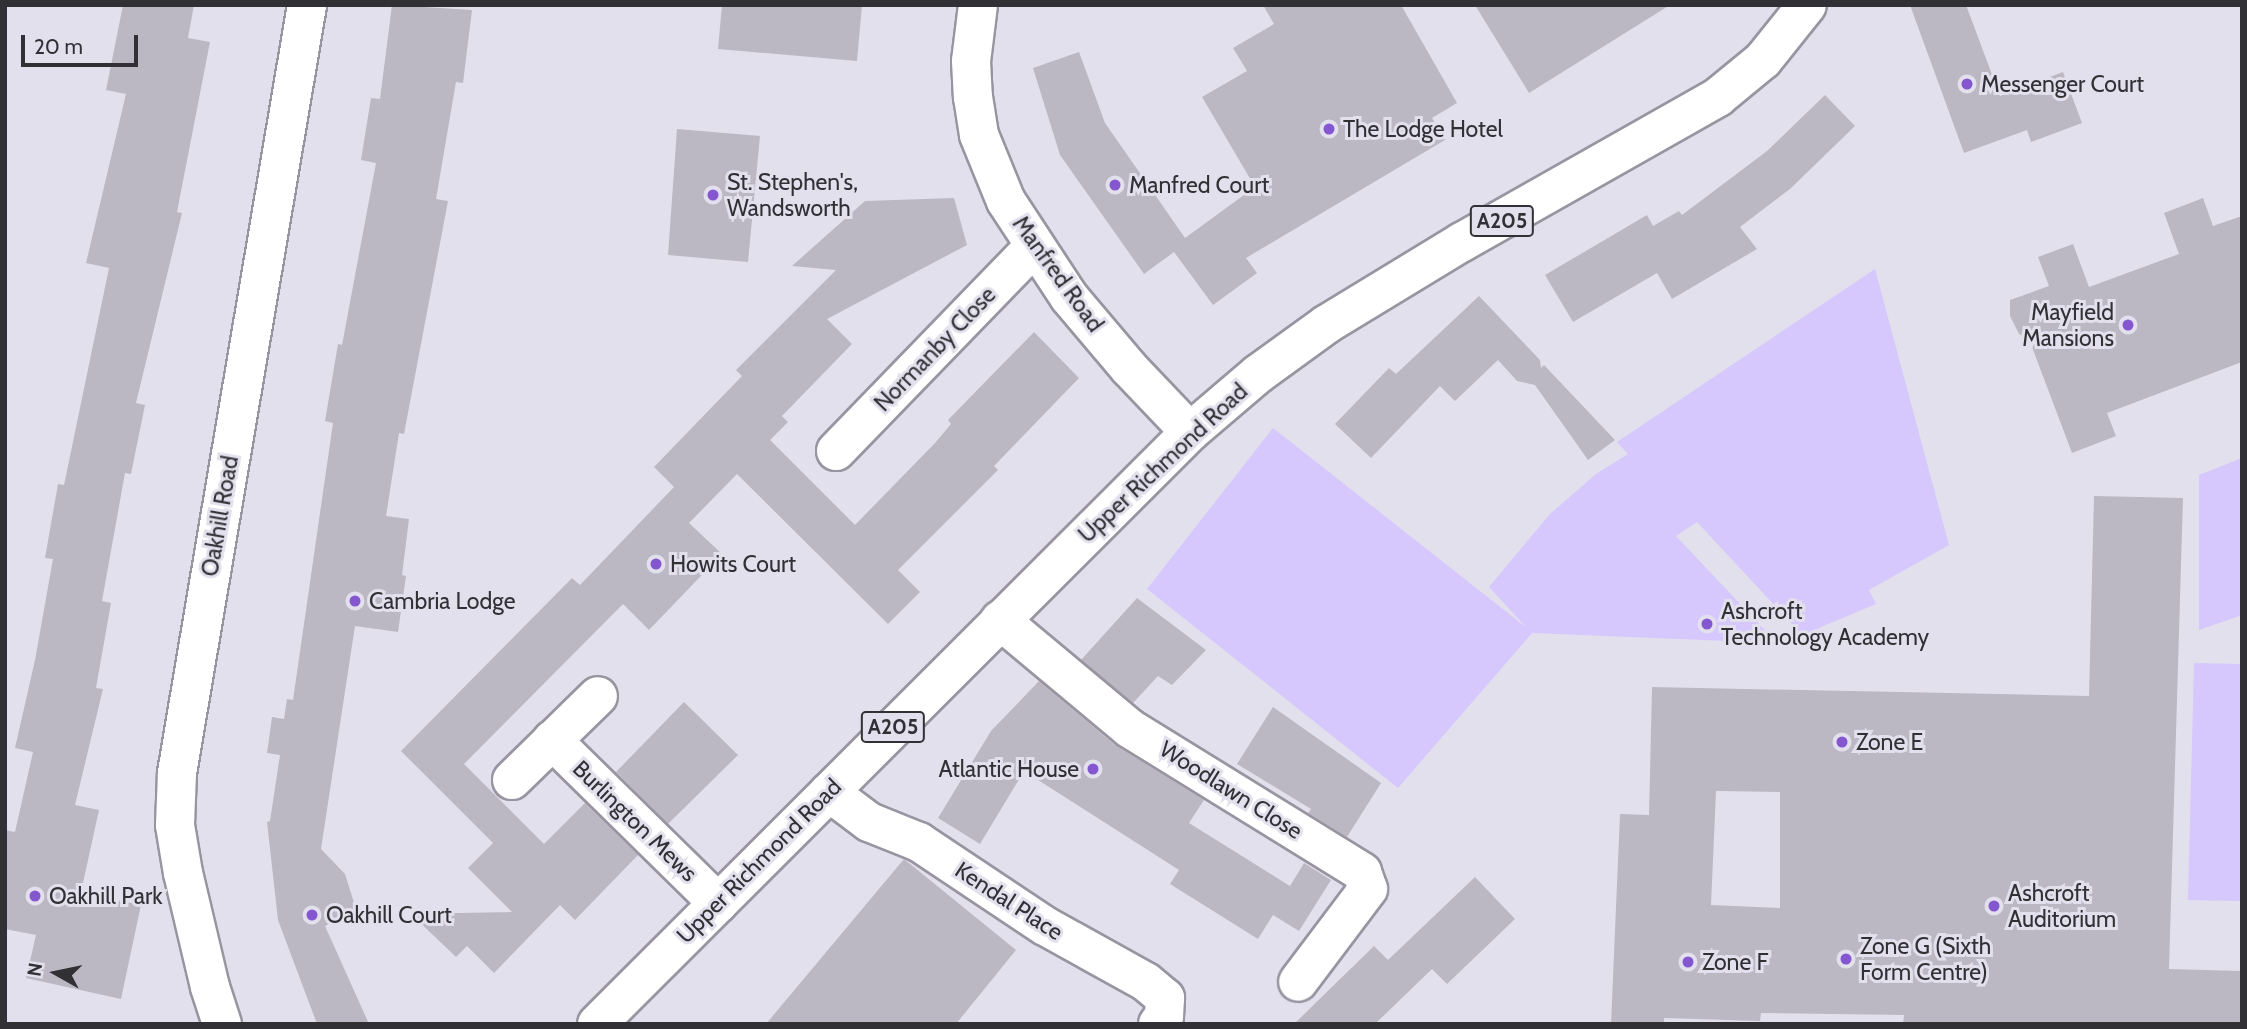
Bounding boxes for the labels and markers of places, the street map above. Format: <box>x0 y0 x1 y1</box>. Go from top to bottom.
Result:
place label: Messenger Court <box>1981 70 2144 98</box>
marker: Messenger Court <box>1959 76 1975 92</box>
place label: The Lodge Hotel <box>1343 115 1503 143</box>
marker: The Lodge Hotel <box>1321 121 1337 137</box>
place label: St. Stephen's, Wandsworth <box>727 168 858 222</box>
place label: Manfred Court <box>1129 171 1269 199</box>
marker: Manfred Court <box>1107 177 1123 193</box>
marker: St. Stephen's, Wandsworth <box>705 187 721 203</box>
place label: Mayfield Mansions <box>2022 298 2114 352</box>
marker: Mayfield Mansions <box>2120 317 2136 333</box>
place label: Howits Court <box>670 550 796 578</box>
marker: Howits Court <box>648 556 664 572</box>
place label: Cambria Lodge <box>369 587 515 615</box>
marker: Cambria Lodge <box>347 593 363 609</box>
place label: Ashcroft Technology Academy <box>1721 597 1929 651</box>
marker: Ashcroft Technology Academy <box>1699 616 1715 632</box>
place label: Zone E <box>1856 728 1923 756</box>
marker: Zone E <box>1834 734 1850 750</box>
place label: Atlantic House <box>938 755 1079 783</box>
marker: Atlantic House <box>1085 761 1101 777</box>
place label: Ashcroft Auditorium <box>2008 879 2116 933</box>
place label: Oakhill Park <box>49 882 163 910</box>
marker: Oakhill Park <box>27 888 43 904</box>
marker: Ashcroft Auditorium <box>1986 898 2002 914</box>
place label: Oakhill Court <box>326 901 452 929</box>
marker: Oakhill Court <box>304 907 320 923</box>
place label: Zone G (Sixth Form Centre) <box>1860 932 1991 986</box>
place label: Zone F <box>1702 948 1768 976</box>
marker: Zone G (Sixth Form Centre) <box>1838 951 1854 967</box>
marker: Zone F <box>1680 954 1696 970</box>

